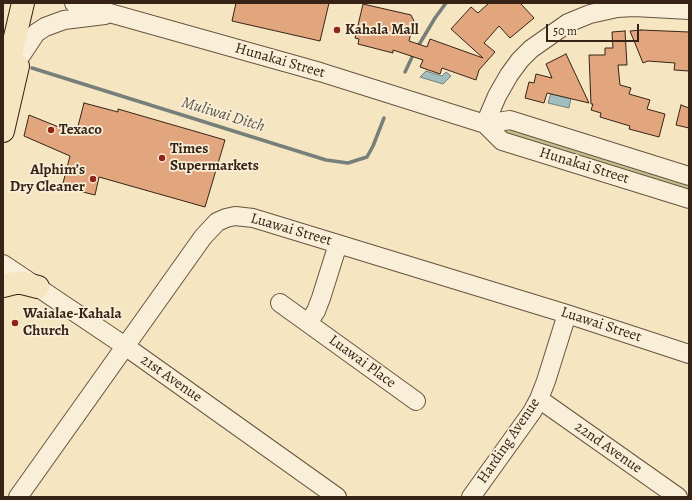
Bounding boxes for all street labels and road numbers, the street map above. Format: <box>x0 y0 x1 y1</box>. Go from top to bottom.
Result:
street label: Hunakai Street <box>233 40 327 82</box>
street label: Hunakai Street <box>537 144 631 188</box>
street label: Luawai Street <box>248 210 334 250</box>
street label: Luawai Street <box>558 303 644 347</box>
street label: Luawai Place <box>325 332 399 392</box>
street label: 21st Avenue <box>137 351 205 407</box>
street label: Harding Avenue <box>474 395 544 487</box>
street label: 22nd Avenue <box>571 418 645 478</box>

